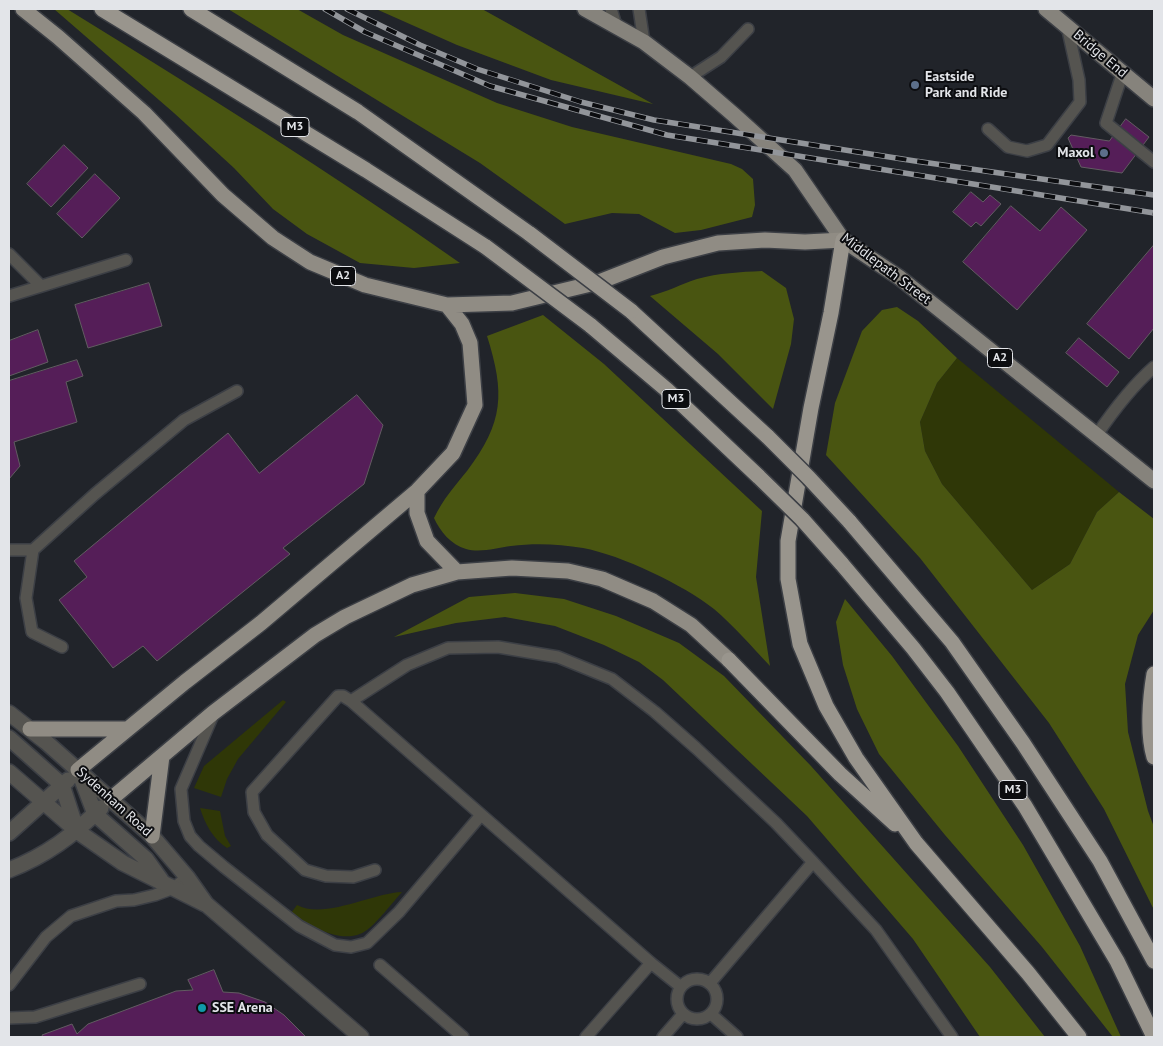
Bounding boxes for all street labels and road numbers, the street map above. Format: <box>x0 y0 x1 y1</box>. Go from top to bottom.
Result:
street label: Bridge End <box>1070 27 1130 81</box>
road number: M3 <box>281 118 309 136</box>
street label: Middlepath Street <box>838 230 934 308</box>
road number: A2 <box>330 266 356 286</box>
road number: A2 <box>988 348 1012 368</box>
road number: M3 <box>662 389 690 408</box>
street label: Sydenham Road <box>73 764 155 840</box>
road number: M3 <box>999 780 1027 800</box>

